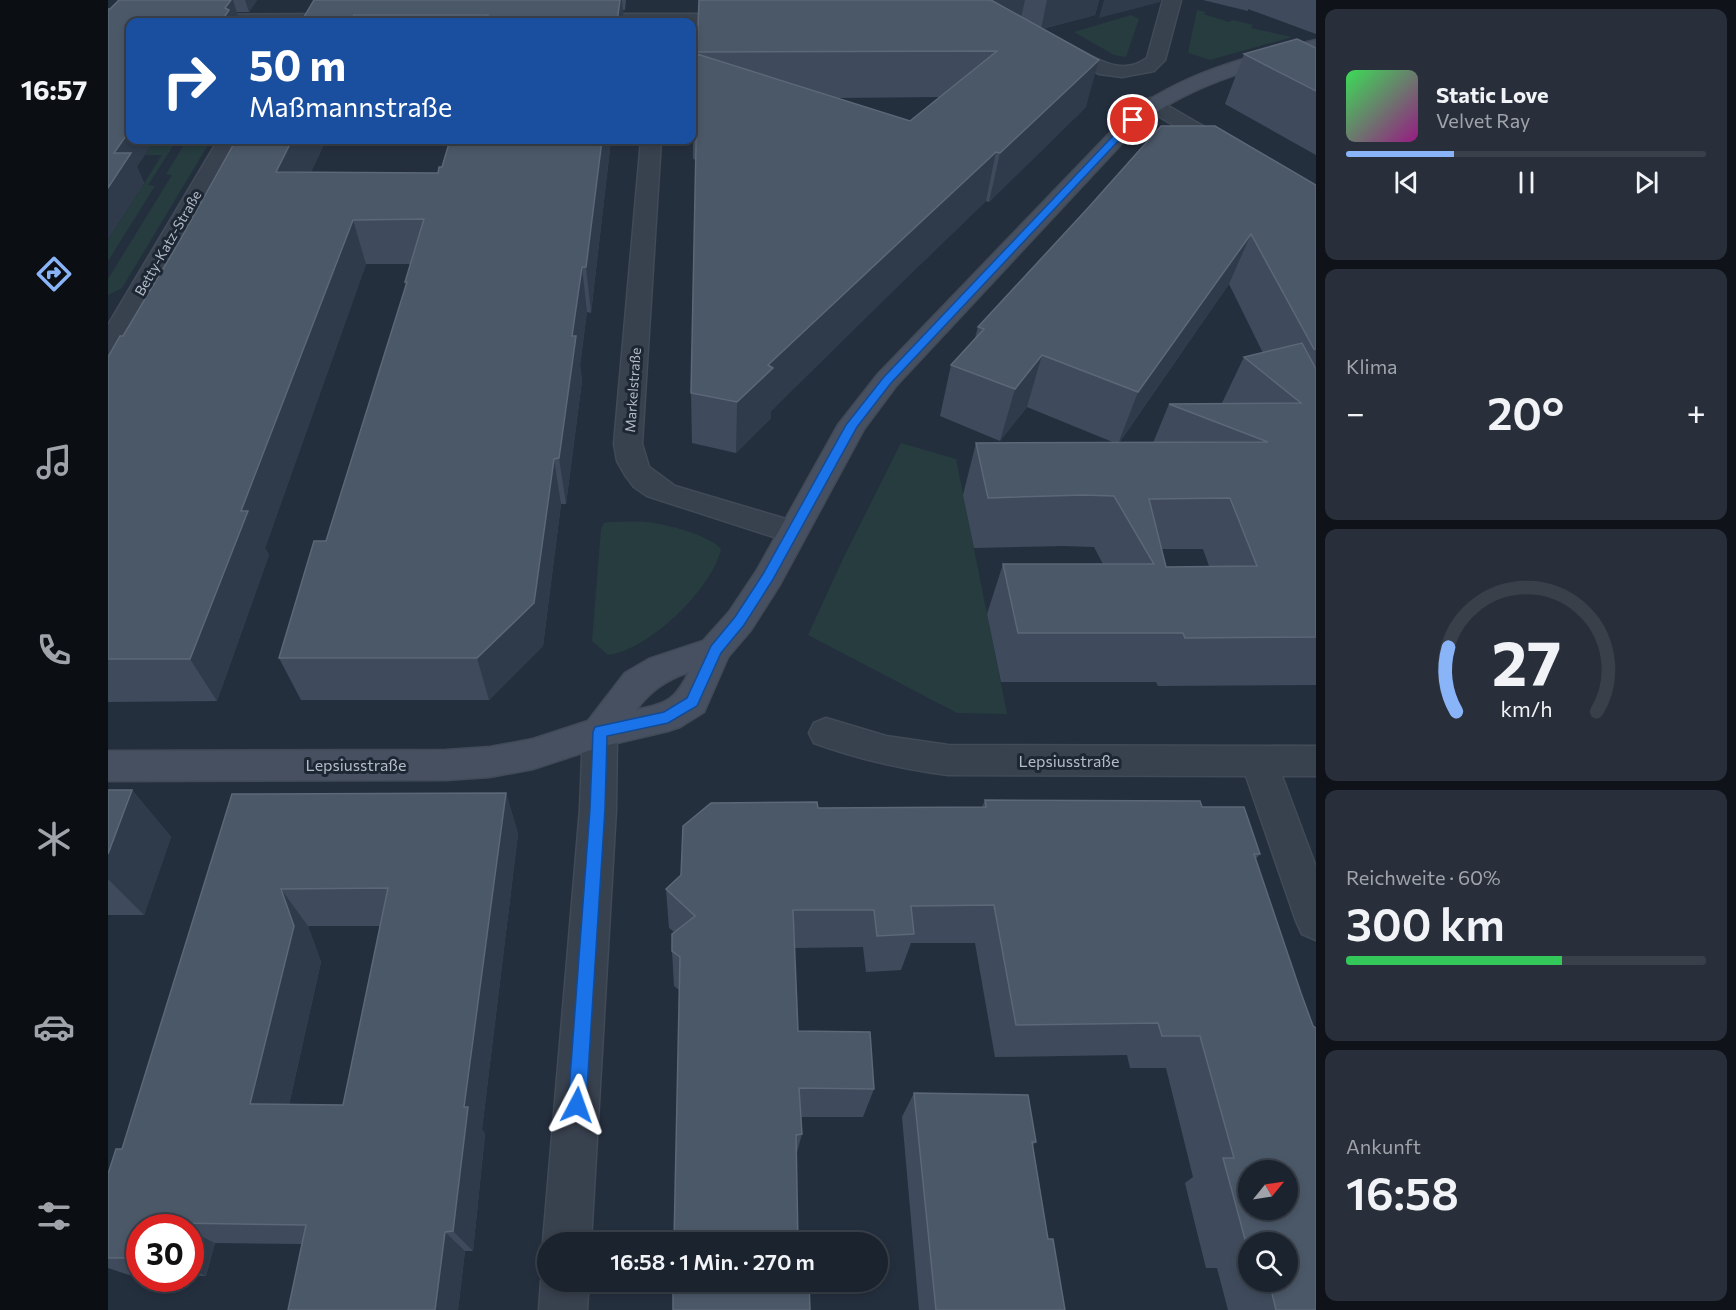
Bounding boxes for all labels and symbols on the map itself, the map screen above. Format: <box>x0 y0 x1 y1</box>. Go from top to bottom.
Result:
pin <box>1107 94 1158 145</box>
street label: Betty-Katz-Straße <box>131 187 205 298</box>
street label: Markelstraße <box>621 347 644 433</box>
street label: Lepsiusstraße <box>1018 751 1120 770</box>
street label: Lepsiusstraße <box>305 755 407 774</box>
position arrow <box>545 1073 609 1137</box>
north arrow <box>1238 1160 1298 1220</box>
speed limit sign: 30 <box>126 1214 204 1292</box>

